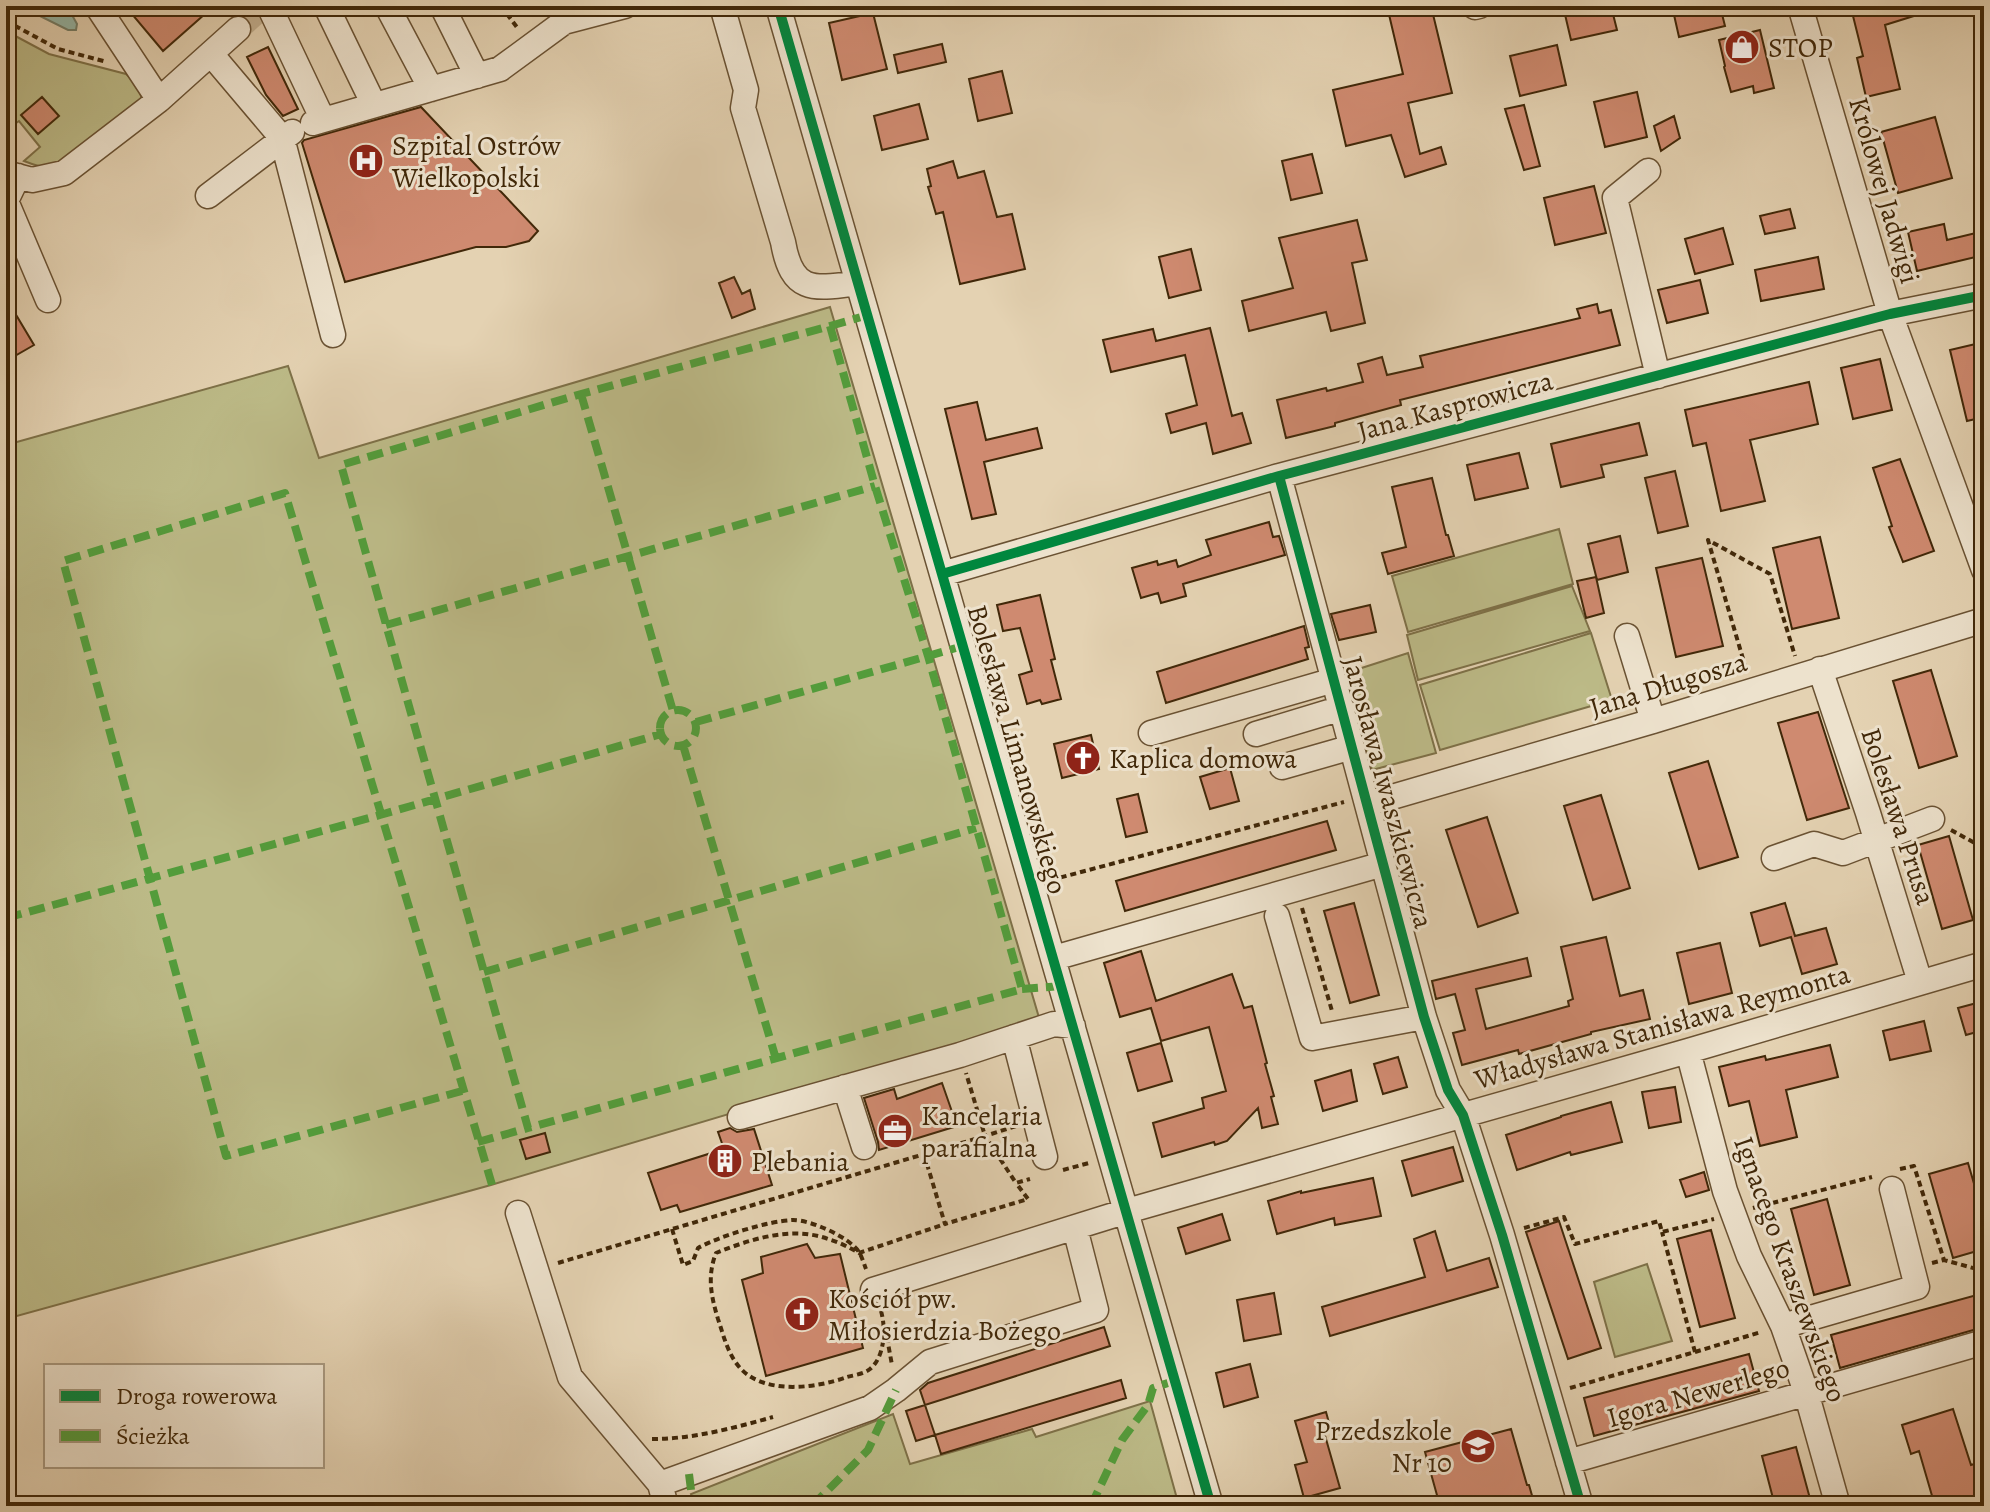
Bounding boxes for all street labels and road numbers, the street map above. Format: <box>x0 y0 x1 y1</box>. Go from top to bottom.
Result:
street label: Królowej Jadwigi <box>1839 92 1929 288</box>
street label: Jana Kasprowicza <box>1353 362 1557 450</box>
street label: Bolesława Limanowskiego <box>958 600 1077 898</box>
street label: Jana Długosza <box>1585 643 1752 727</box>
street label: Jarosława Iwaszkiewicza <box>1333 652 1443 933</box>
street label: Bolesława Prusa <box>1852 723 1945 910</box>
street label: Władysława Stanisława Reymonta <box>1469 955 1854 1099</box>
street label: Ignacego Kraszewskiego <box>1724 1131 1856 1407</box>
street label: Igora Newerlego <box>1603 1349 1794 1437</box>

